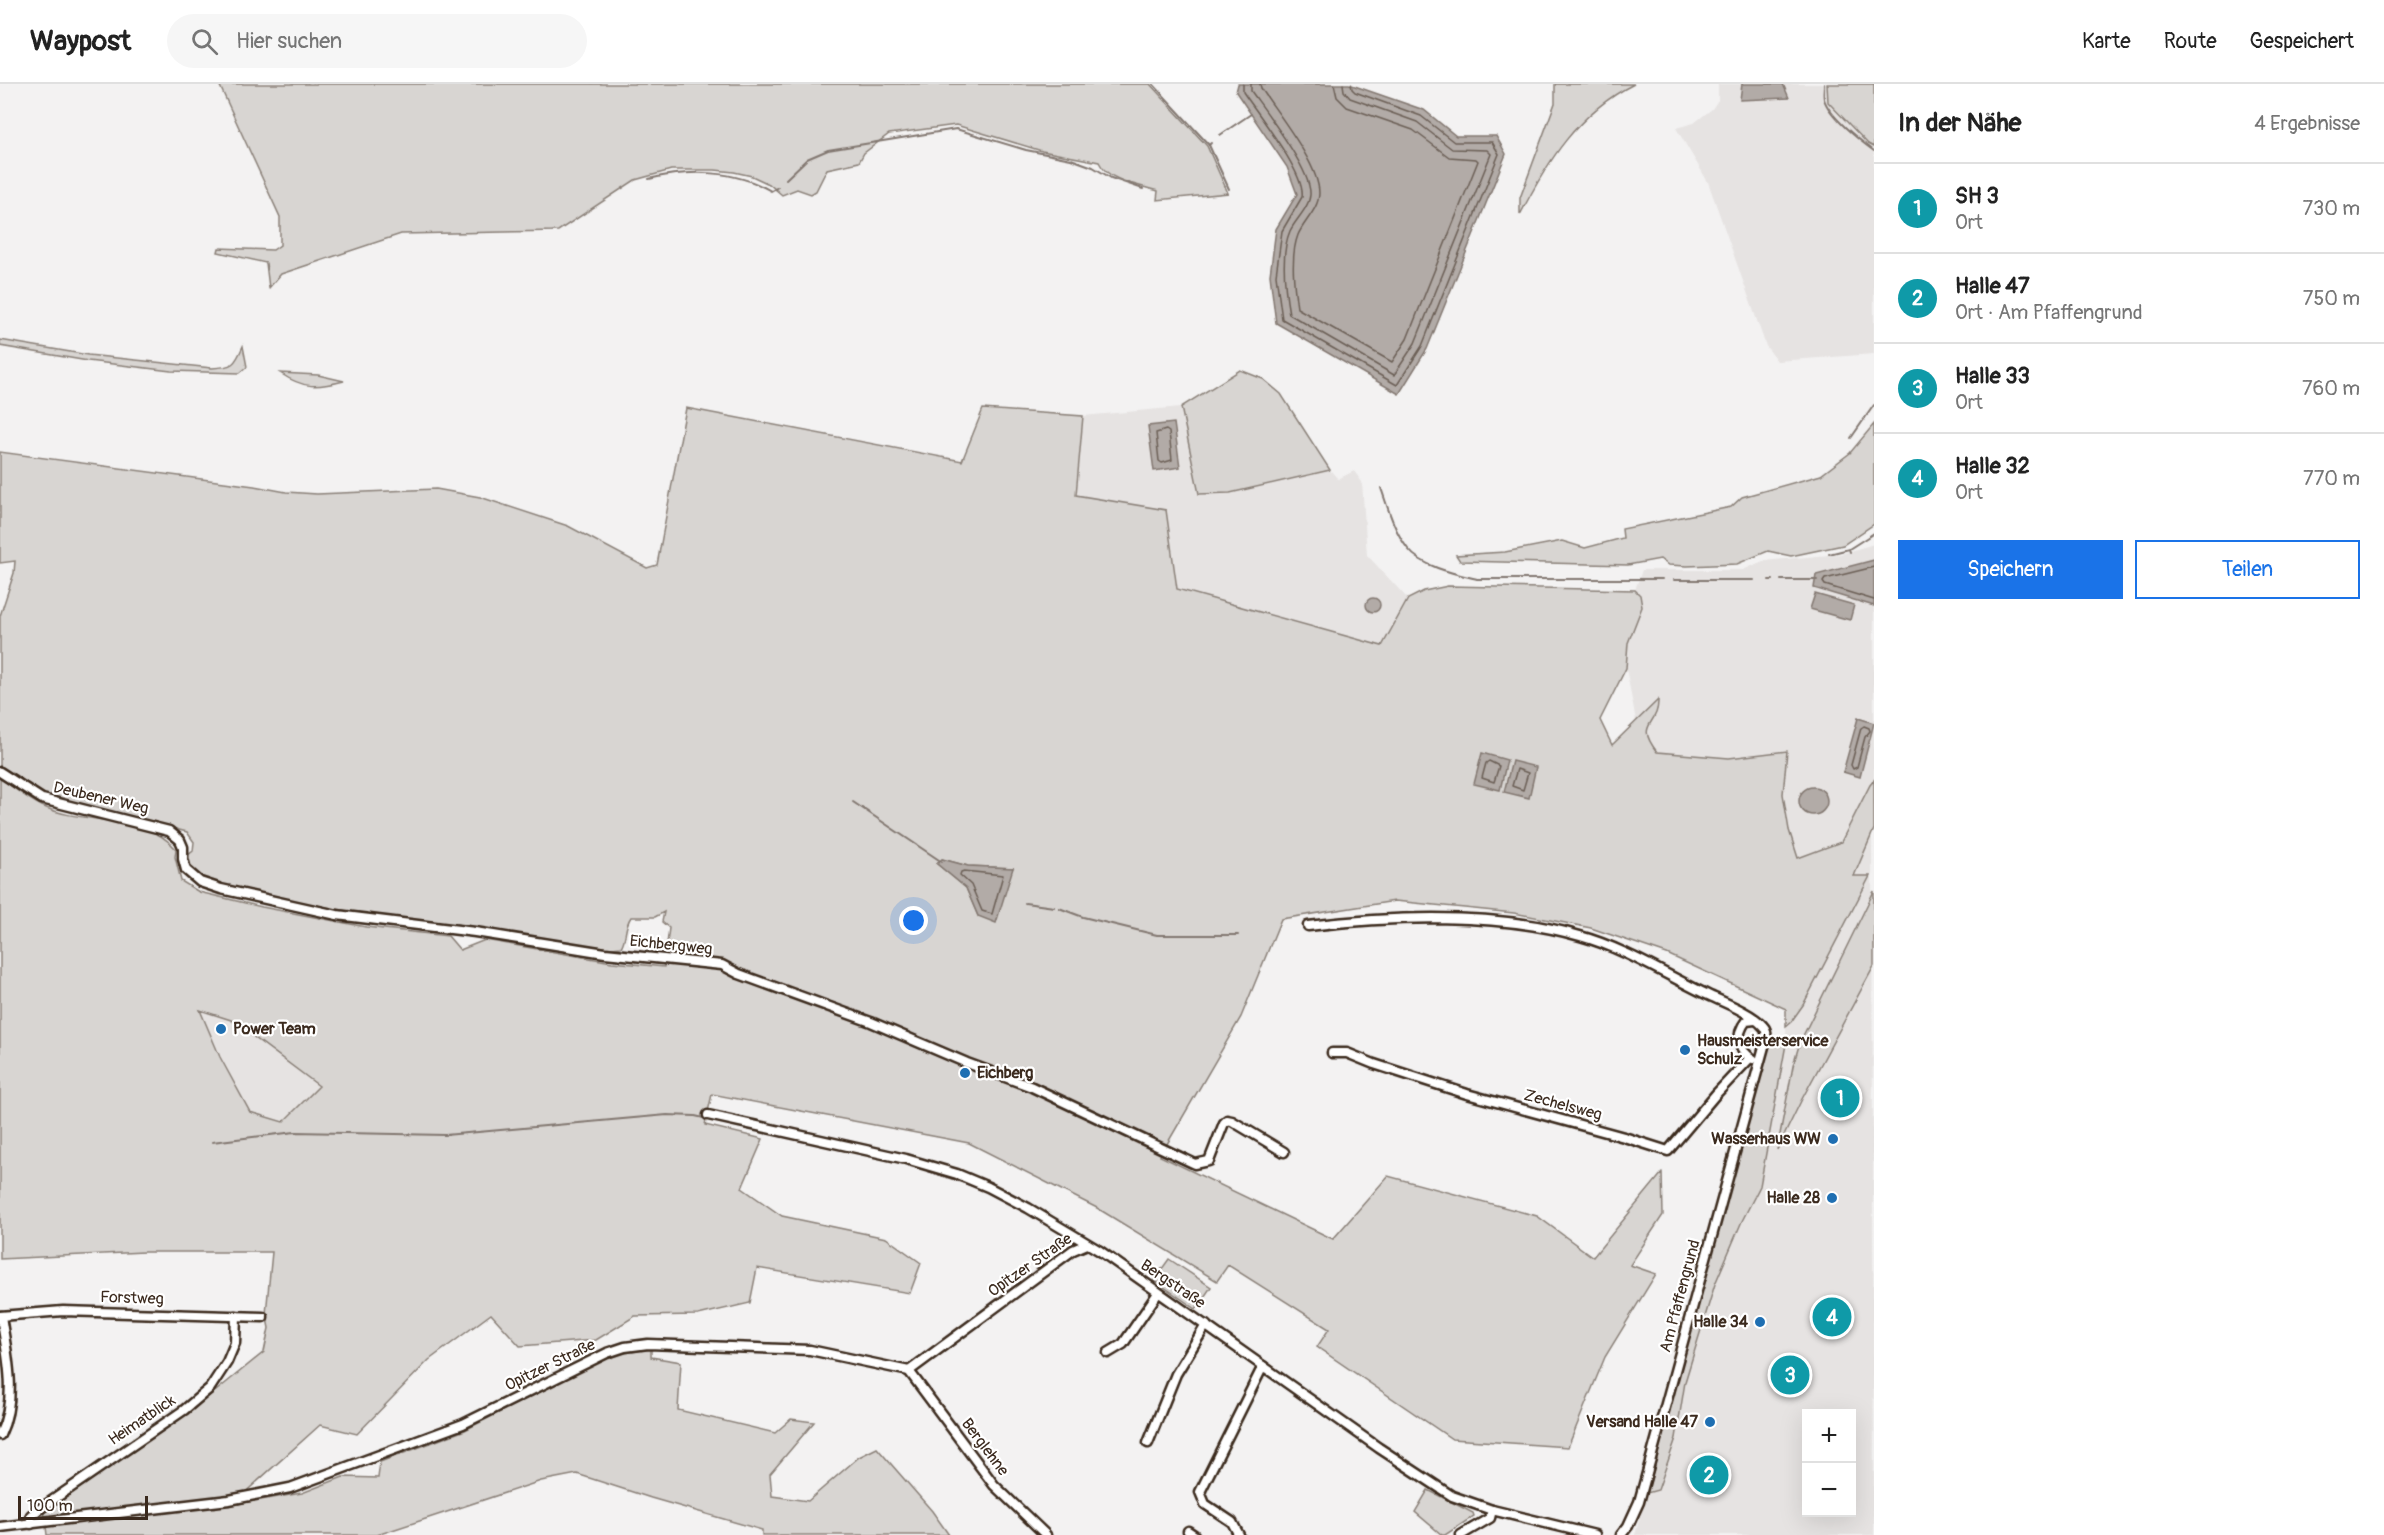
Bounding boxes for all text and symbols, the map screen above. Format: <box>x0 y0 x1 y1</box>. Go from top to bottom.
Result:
search box <box>167 14 587 68</box>
text: Waypost <box>30 24 131 59</box>
icon: search <box>188 25 221 58</box>
text: Hier suchen <box>236 27 342 55</box>
text: Karte <box>2082 28 2131 55</box>
text: Route <box>2164 28 2217 55</box>
text: Gespeichert <box>2250 28 2354 55</box>
text: In der Nähe <box>1898 107 2021 139</box>
text: 4 Ergebnisse <box>2254 111 2360 136</box>
text: SH 3 <box>1955 182 1999 210</box>
text: 1 <box>1914 196 1921 221</box>
text: 730 m <box>2303 196 2360 221</box>
text: Ort <box>1955 210 1983 235</box>
text: Halle 47 <box>1955 272 2030 300</box>
text: 2 <box>1912 286 1923 311</box>
text: 750 m <box>2303 286 2360 311</box>
text: Ort · Am Pfaffengrund <box>1955 300 2143 325</box>
text: Halle 33 <box>1955 362 2030 390</box>
text: 3 <box>1912 376 1923 401</box>
text: 760 m <box>2302 376 2360 401</box>
text: Ort <box>1955 390 1983 415</box>
text: Halle 32 <box>1955 452 2030 480</box>
text: 4 <box>1912 466 1923 491</box>
text: 770 m <box>2303 466 2360 491</box>
text: Ort <box>1955 480 1983 505</box>
button: Speichern <box>1898 540 2123 599</box>
button: Teilen <box>2135 540 2360 599</box>
street label: Deubener Weg <box>51 777 151 819</box>
your location <box>899 906 928 935</box>
street label: Eichbergweg <box>629 931 713 959</box>
place label: Power Team <box>233 1019 316 1039</box>
marker: Power Team <box>214 1022 228 1036</box>
place label: Hausmeisterservice Schulz <box>1697 1031 1830 1069</box>
marker: Hausmeisterservice Schulz <box>1678 1043 1692 1057</box>
place label: Eichberg <box>977 1063 1033 1083</box>
marker: Eichberg <box>958 1066 972 1080</box>
pin: 1 <box>1820 1076 1860 1120</box>
street label: Zechelsweg <box>1522 1085 1604 1125</box>
place label: Wasserhaus WW <box>1711 1129 1821 1149</box>
marker: Wasserhaus WW <box>1826 1132 1840 1146</box>
place label: Halle 28 <box>1766 1188 1820 1208</box>
marker: Halle 28 <box>1825 1191 1839 1205</box>
street label: Opitzer Straße <box>984 1229 1076 1301</box>
street label: Am Pfaffengrund <box>1655 1238 1705 1354</box>
street label: Bergstraße <box>1137 1255 1209 1313</box>
street label: Forstweg <box>100 1287 164 1309</box>
pin: 4 <box>1812 1294 1852 1340</box>
place label: Halle 34 <box>1693 1312 1749 1332</box>
marker: Halle 34 <box>1753 1315 1767 1329</box>
street label: Opitzer Straße <box>502 1334 599 1395</box>
pin: 3 <box>1770 1352 1810 1398</box>
street label: Heimatblick <box>105 1390 180 1450</box>
map controls <box>1802 1409 1856 1517</box>
button: + <box>1802 1409 1856 1463</box>
place label: Versand Halle 47 <box>1586 1412 1699 1432</box>
street label: Berglehne <box>957 1414 1013 1480</box>
marker: Versand Halle 47 <box>1703 1415 1717 1429</box>
pin: 2 <box>1690 1452 1728 1498</box>
button: − <box>1802 1463 1856 1517</box>
scale bar <box>18 1493 148 1520</box>
text: 100 m <box>27 1496 73 1516</box>

